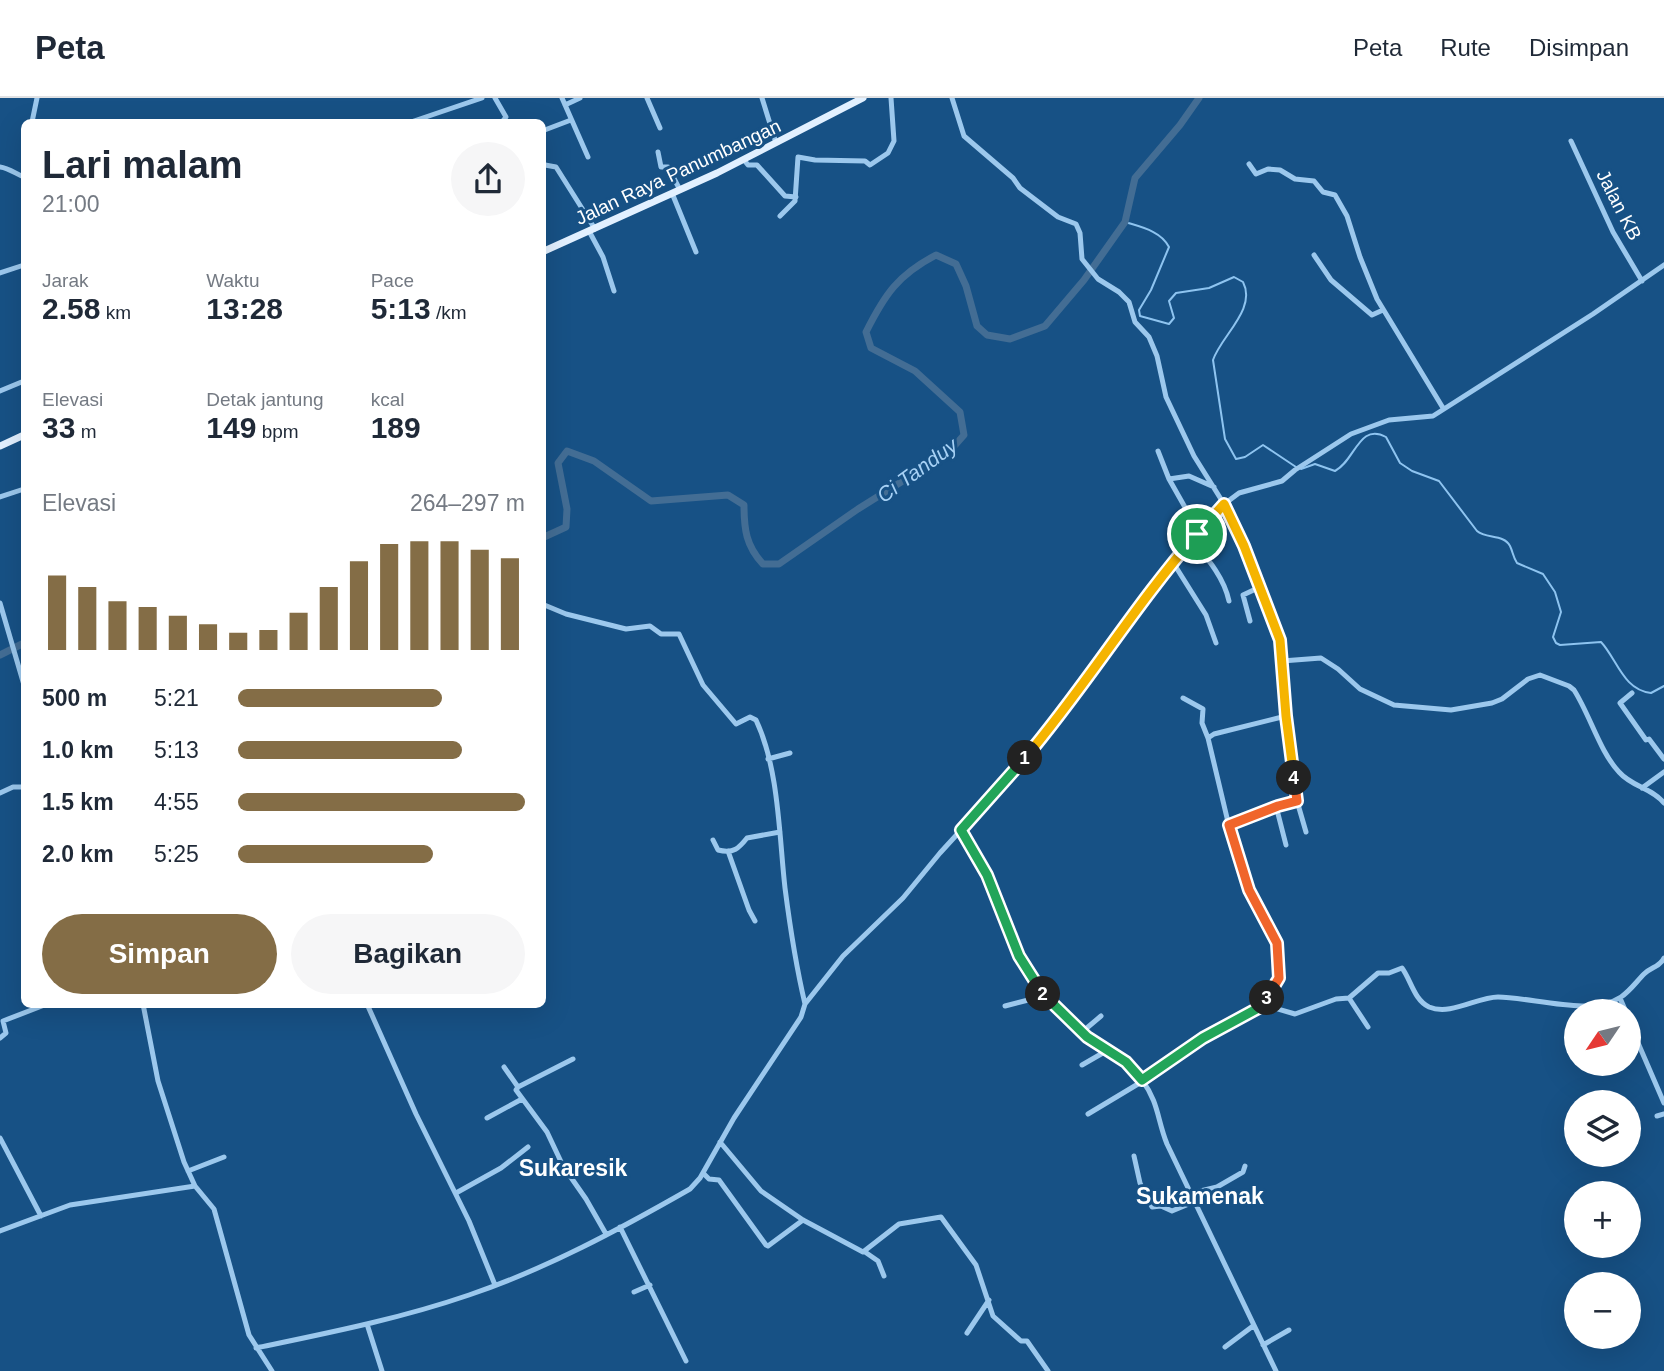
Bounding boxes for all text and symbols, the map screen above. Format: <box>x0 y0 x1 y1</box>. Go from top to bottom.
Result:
text: Peta <box>35 29 105 66</box>
text: Peta <box>1353 34 1402 61</box>
text: Rute <box>1440 34 1491 61</box>
text: Disimpan <box>1529 34 1629 61</box>
street label: Jalan Raya Panumbangan <box>572 115 784 229</box>
button: share <box>451 142 525 216</box>
text: Lari malam <box>42 144 243 186</box>
street label: Jalan KB <box>1592 166 1646 244</box>
text: 21:00 <box>42 191 100 217</box>
text: Jarak <box>42 270 88 291</box>
text: Waktu <box>206 270 259 291</box>
text: Pace <box>371 270 414 291</box>
text: 2.58 <box>42 292 100 325</box>
text: 13:28 <box>206 292 283 325</box>
text: 5:13 <box>371 292 431 325</box>
text: km <box>100 302 131 323</box>
text: /km <box>431 302 467 323</box>
text: Elevasi <box>42 389 103 410</box>
text: Detak jantung <box>206 389 324 410</box>
text: kcal <box>371 389 404 410</box>
text: 33 <box>42 411 75 444</box>
text: 149 <box>206 411 256 444</box>
text: 189 <box>371 411 421 444</box>
text: m <box>75 421 96 442</box>
text: bpm <box>256 421 299 442</box>
water label: Ci Tanduy <box>872 432 963 507</box>
text: Elevasi <box>42 490 116 516</box>
text: 264–297 m <box>410 490 525 516</box>
pin <box>1167 504 1227 564</box>
icon: arrive <box>1178 515 1216 553</box>
text: 500 m <box>42 685 107 711</box>
text: 5:21 <box>154 685 199 711</box>
text: 1.0 km <box>42 737 114 763</box>
text: 5:13 <box>154 737 199 763</box>
pin: 1 <box>1007 740 1042 776</box>
text: 1 <box>1019 747 1030 768</box>
pin: 4 <box>1276 760 1312 796</box>
text: 4 <box>1288 767 1299 788</box>
text: 1.5 km <box>42 789 114 815</box>
text: 4:55 <box>154 789 199 815</box>
text: 2.0 km <box>42 841 114 867</box>
text: 5:25 <box>154 841 199 867</box>
button: Simpan <box>42 914 277 994</box>
button: Bagikan <box>291 914 525 994</box>
pin: 2 <box>1026 976 1060 1012</box>
pin: 3 <box>1250 981 1284 1016</box>
text: 2 <box>1037 983 1048 1004</box>
text: 3 <box>1261 987 1272 1008</box>
north arrow <box>1564 999 1642 1076</box>
map controls <box>1564 999 1641 1349</box>
button: layers <box>1564 1090 1641 1167</box>
district label: Sukaresik <box>519 1155 628 1181</box>
button: + <box>1564 1181 1641 1258</box>
district label: Sukamenak <box>1136 1183 1264 1209</box>
button: − <box>1564 1272 1641 1349</box>

